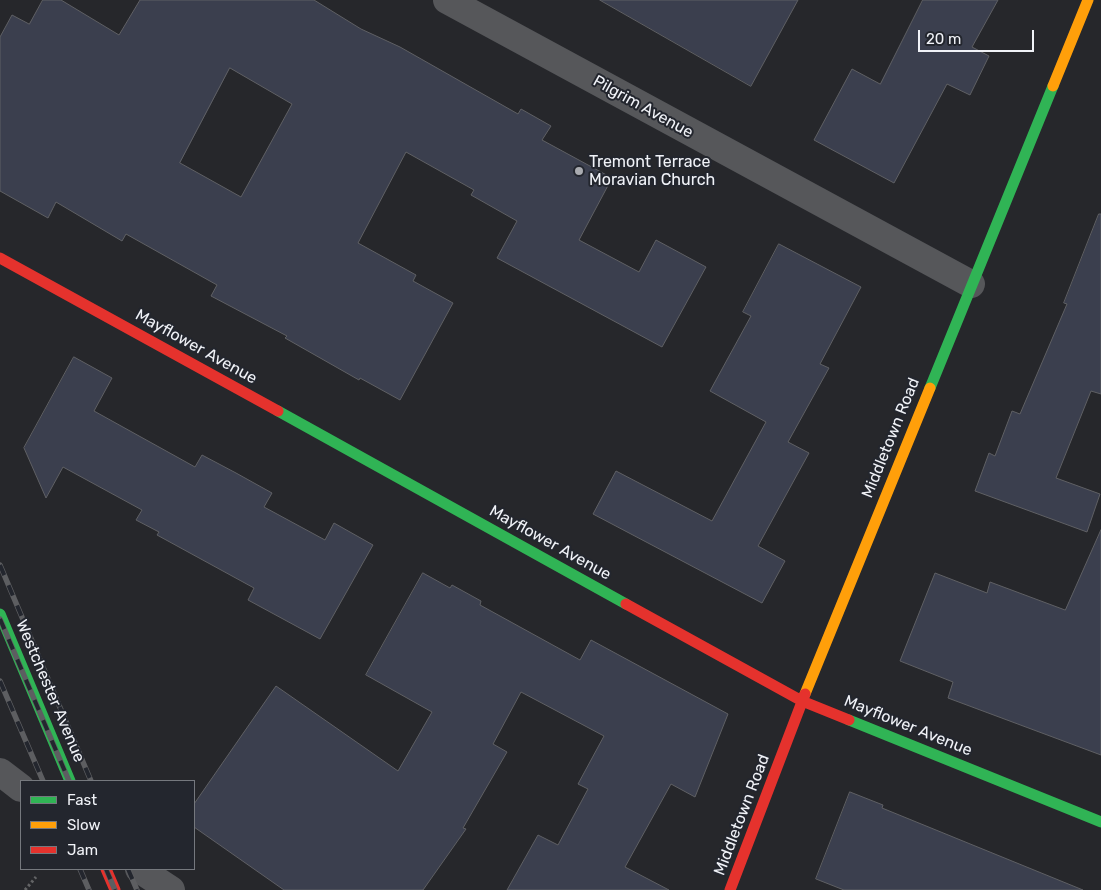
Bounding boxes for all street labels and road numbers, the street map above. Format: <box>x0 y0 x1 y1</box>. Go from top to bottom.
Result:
street label: Pilgrim Avenue <box>589 72 697 142</box>
street label: Mayflower Avenue <box>132 306 260 388</box>
street label: Middletown Road <box>858 375 924 501</box>
street label: Mayflower Avenue <box>486 502 614 584</box>
street label: Westchester Avenue <box>11 617 89 765</box>
street label: Mayflower Avenue <box>841 692 975 760</box>
street label: Middletown Road <box>710 752 774 878</box>

